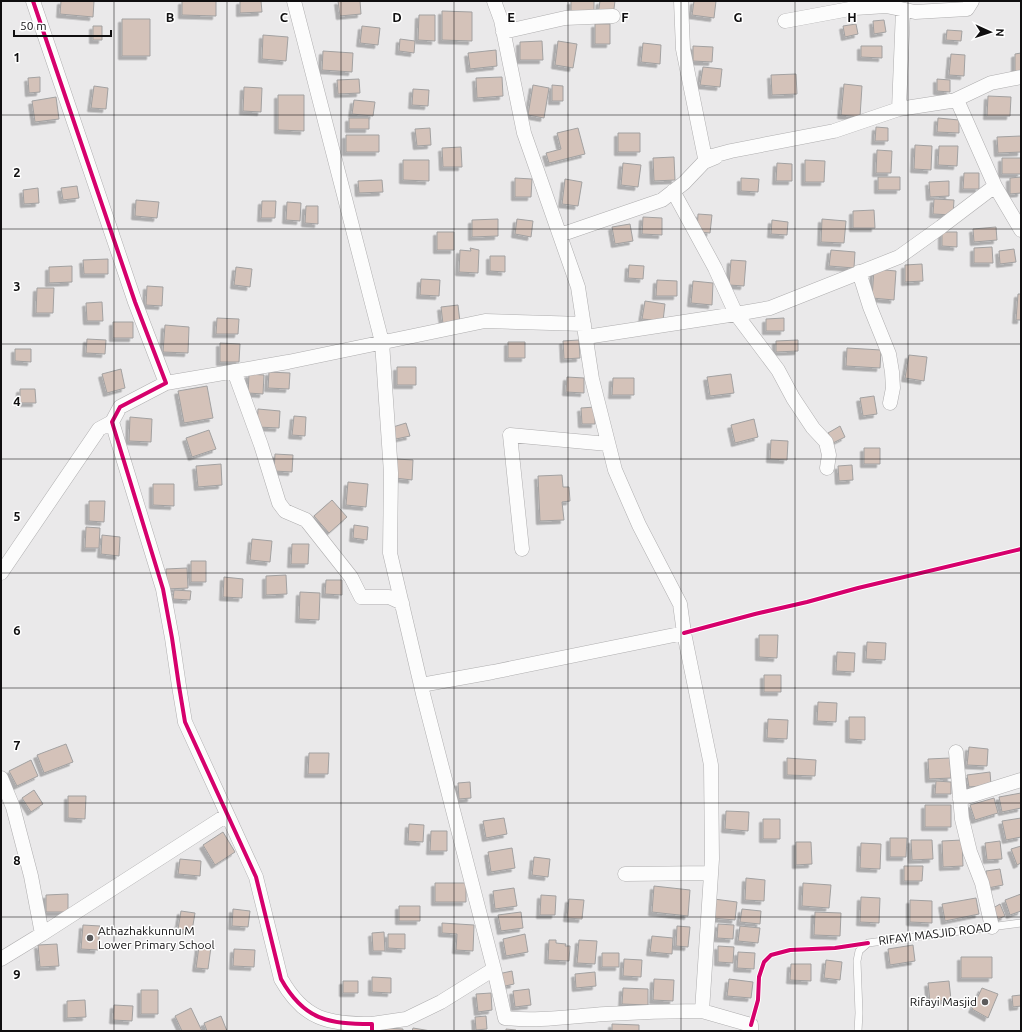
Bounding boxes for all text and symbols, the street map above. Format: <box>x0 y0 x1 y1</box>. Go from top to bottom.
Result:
text: B <box>166 10 175 24</box>
text: C <box>280 10 289 24</box>
text: D <box>392 10 402 24</box>
text: E <box>507 10 515 24</box>
text: F <box>621 10 629 24</box>
text: G <box>734 10 743 24</box>
text: H <box>847 10 857 24</box>
scale bar <box>14 12 111 38</box>
north arrow <box>970 12 1010 52</box>
text: 50 m <box>20 19 47 32</box>
text: N <box>994 28 1006 37</box>
text: 1 <box>13 50 21 64</box>
text: 2 <box>13 165 21 179</box>
text: 3 <box>13 279 21 293</box>
text: 4 <box>13 394 21 408</box>
text: 5 <box>13 509 21 523</box>
text: 6 <box>13 623 21 637</box>
text: 7 <box>13 738 21 752</box>
text: 8 <box>13 853 21 867</box>
street label: RIFAYI MASJID ROAD <box>878 920 992 947</box>
place label: Athazhakkunnu M Lower Primary School <box>98 924 215 951</box>
marker: Athazhakkunnu M Lower Primary School <box>85 933 95 943</box>
text: 9 <box>13 967 21 981</box>
place label: Rifayi Masjid <box>910 995 977 1008</box>
marker: Rifayi Masjid <box>980 997 990 1007</box>

